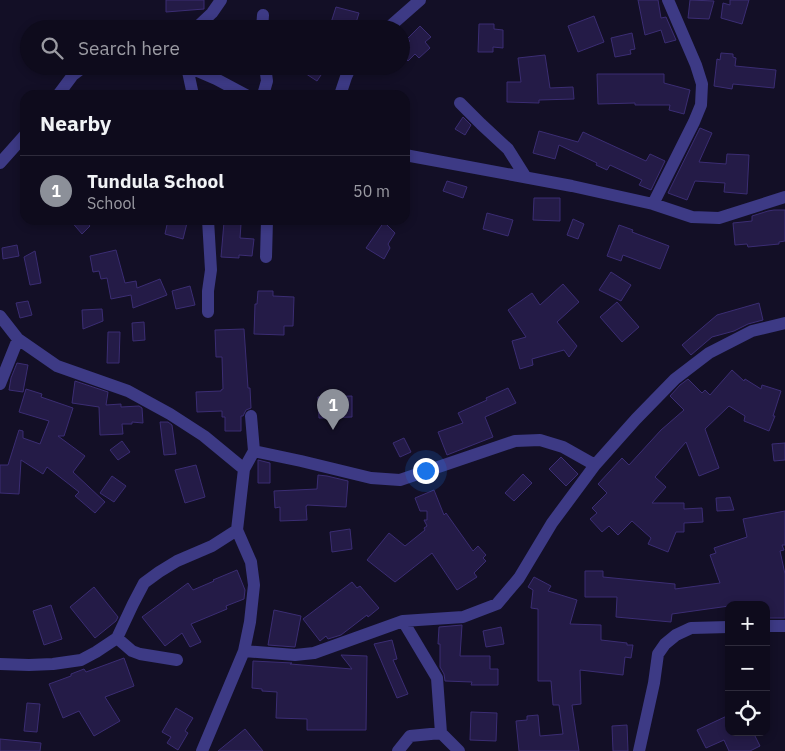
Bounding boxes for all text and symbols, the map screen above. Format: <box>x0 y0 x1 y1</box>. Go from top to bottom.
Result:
search box <box>20 20 410 75</box>
icon: search <box>38 34 66 62</box>
text: Search here <box>78 36 180 60</box>
text: Nearby <box>40 109 111 137</box>
text: Tundula School <box>87 169 224 193</box>
text: 1 <box>51 181 61 201</box>
text: 50 m <box>353 181 390 201</box>
text: School <box>87 193 136 213</box>
pin: 1 <box>317 389 349 430</box>
your location <box>413 458 439 484</box>
map controls <box>725 601 770 736</box>
button: + <box>725 601 770 646</box>
button: − <box>725 646 770 691</box>
button: locate <box>725 691 770 736</box>

